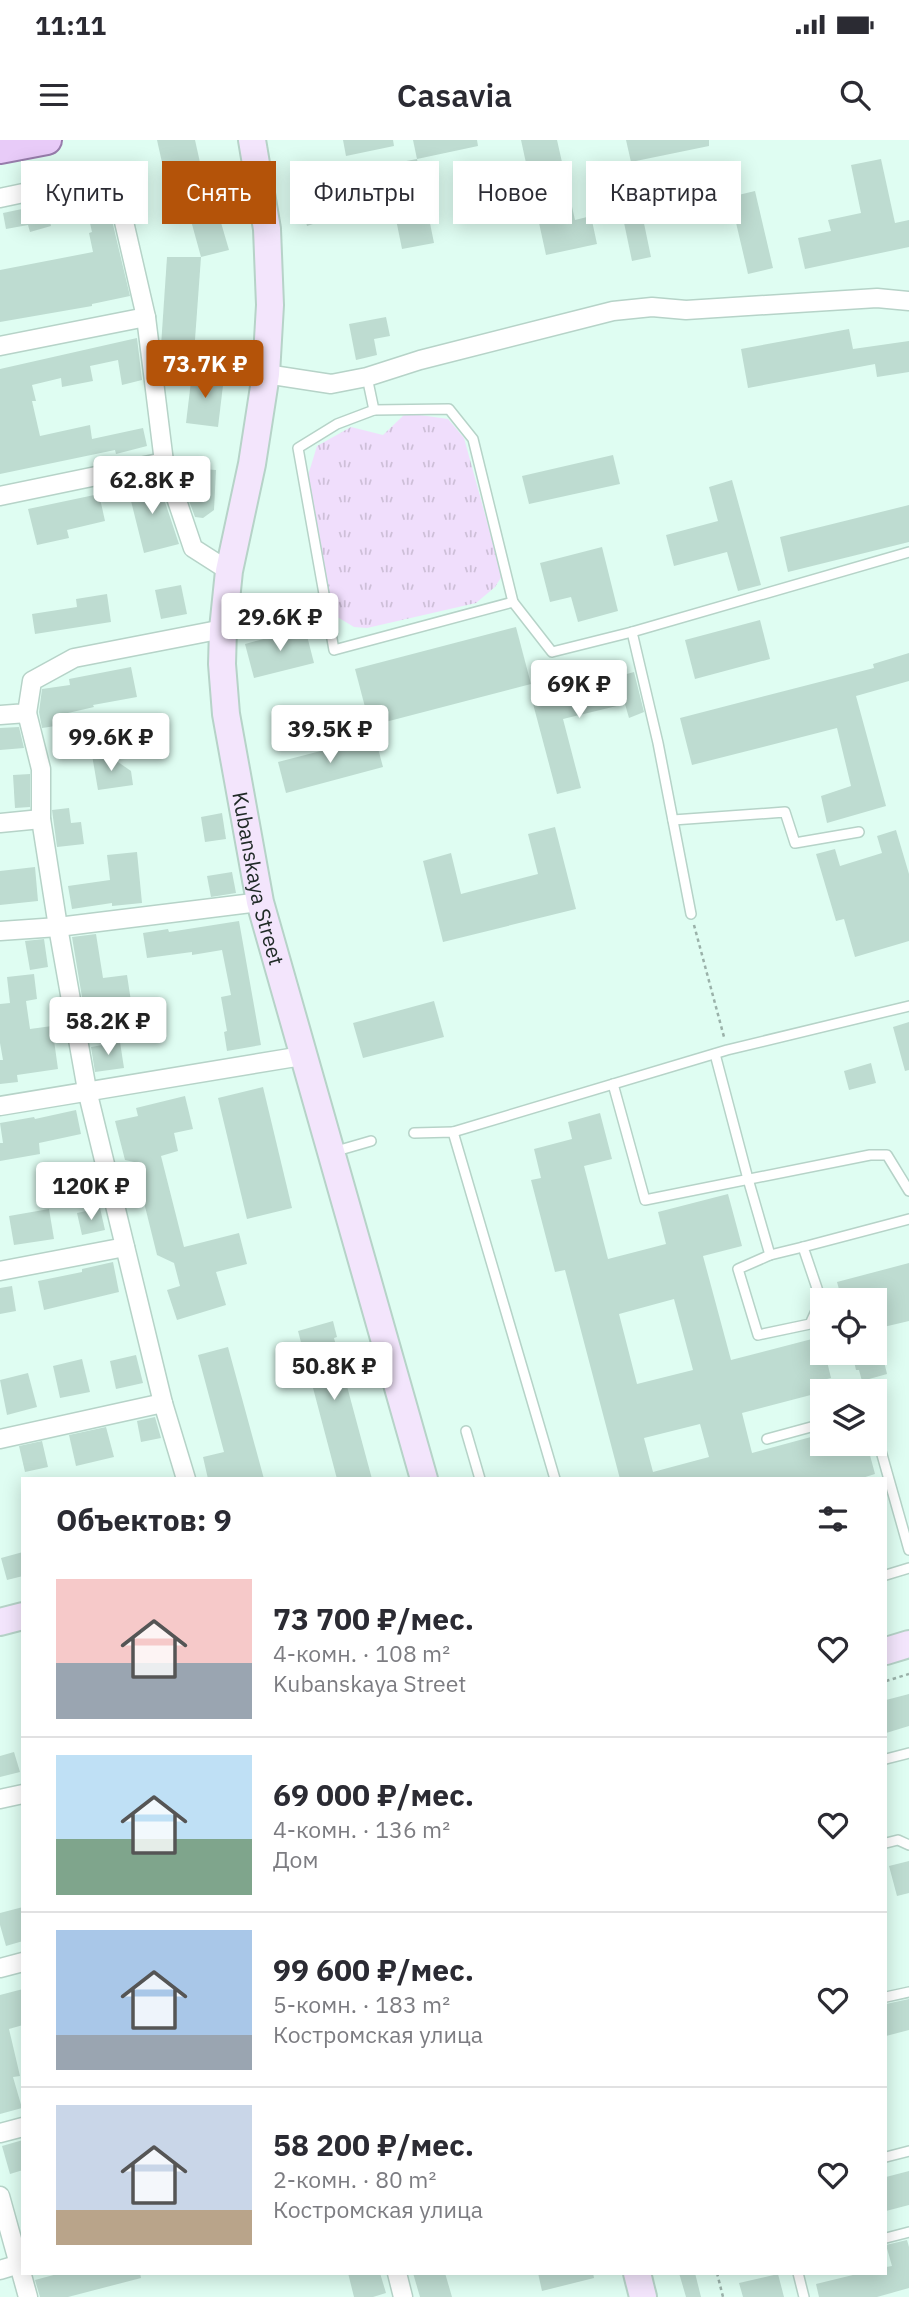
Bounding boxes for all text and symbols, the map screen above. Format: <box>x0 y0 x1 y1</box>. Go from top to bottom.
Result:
text: 11:11 <box>35 8 106 42</box>
text: Casavia <box>397 74 512 116</box>
icon: menu <box>35 76 73 114</box>
icon: search <box>836 76 874 114</box>
chip: Купить <box>21 161 148 224</box>
chip: Снять <box>162 161 276 224</box>
chip: Фильтры <box>290 161 439 224</box>
chip: Новое <box>453 161 572 224</box>
chip: Квартира <box>586 161 741 224</box>
pin: 73.7K ₽ <box>140 341 270 400</box>
text: 73.7K ₽ <box>162 348 248 378</box>
pin: 62.8K ₽ <box>87 456 217 516</box>
text: 62.8K ₽ <box>109 464 195 494</box>
pin: 29.6K ₽ <box>215 594 345 653</box>
text: 29.6K ₽ <box>237 601 323 631</box>
pin: 69K ₽ <box>530 660 628 720</box>
text: 69K ₽ <box>547 668 611 698</box>
pin: 39.5K ₽ <box>265 706 395 765</box>
text: 39.5K ₽ <box>287 713 373 743</box>
pin: 99.6K ₽ <box>46 714 176 773</box>
text: 99.6K ₽ <box>68 721 154 751</box>
street label: Kubanskaya Street <box>226 789 291 968</box>
pin: 58.2K ₽ <box>43 998 173 1057</box>
text: 58.2K ₽ <box>65 1005 151 1035</box>
pin: 120K ₽ <box>34 1163 148 1222</box>
text: 120K ₽ <box>52 1170 130 1200</box>
map controls <box>810 1288 887 1456</box>
button: locate <box>810 1288 887 1365</box>
pin: 50.8K ₽ <box>269 1342 399 1402</box>
text: 50.8K ₽ <box>291 1350 377 1380</box>
button: layers <box>810 1379 887 1456</box>
text: Объектов: 9 <box>56 1500 232 1539</box>
icon: filters <box>814 1500 852 1538</box>
text: 73 700 ₽/мес. <box>273 1599 474 1638</box>
icon: home <box>112 1607 196 1691</box>
icon: heart <box>814 1630 852 1668</box>
text: 4-комн. · 108 m² <box>273 1638 450 1668</box>
text: Kubanskaya Street <box>273 1668 466 1698</box>
text: 69 000 ₽/мес. <box>273 1775 474 1814</box>
icon: home <box>112 1783 196 1867</box>
icon: heart <box>814 1806 852 1844</box>
text: 4-комн. · 136 m² <box>273 1814 450 1844</box>
text: Дом <box>273 1844 318 1874</box>
text: 99 600 ₽/мес. <box>273 1950 474 1989</box>
icon: home <box>112 1958 196 2042</box>
icon: heart <box>814 1981 852 2019</box>
text: 5-комн. · 183 m² <box>273 1989 450 2019</box>
text: Костромская улица <box>273 2019 483 2049</box>
text: 58 200 ₽/мес. <box>273 2125 474 2164</box>
icon: home <box>112 2133 196 2217</box>
icon: heart <box>814 2156 852 2194</box>
text: 2-комн. · 80 m² <box>273 2164 436 2194</box>
text: Костромская улица <box>273 2194 483 2224</box>

